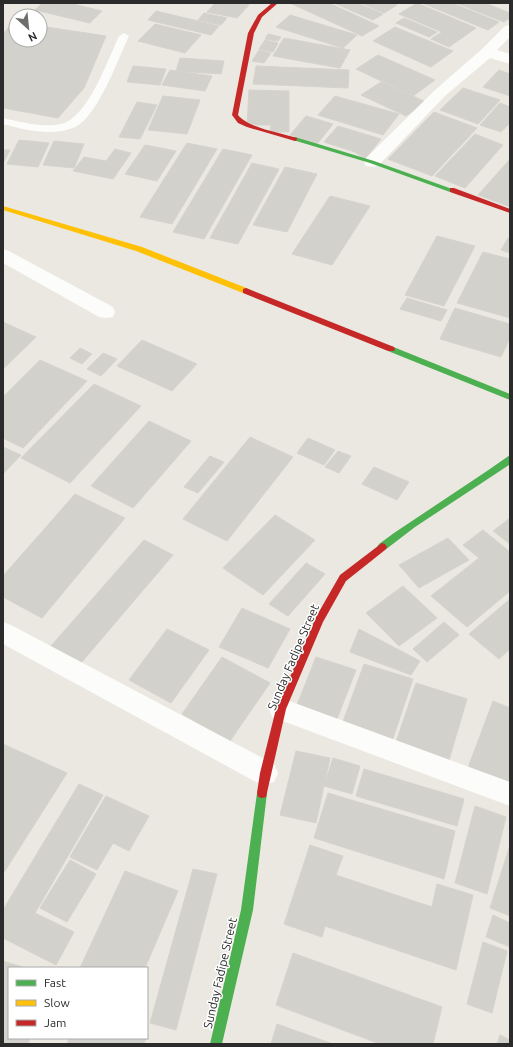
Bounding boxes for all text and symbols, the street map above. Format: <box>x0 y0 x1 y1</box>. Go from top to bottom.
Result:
north arrow <box>8 8 48 48</box>
text: N <box>26 30 39 44</box>
street label: Sunday Fadipe Street <box>265 602 321 712</box>
street label: Sunday Fadipe Street <box>201 916 239 1030</box>
legend <box>8 967 148 1039</box>
text: Fast <box>44 976 66 989</box>
text: Slow <box>44 996 70 1009</box>
text: Jam <box>44 1016 66 1029</box>

